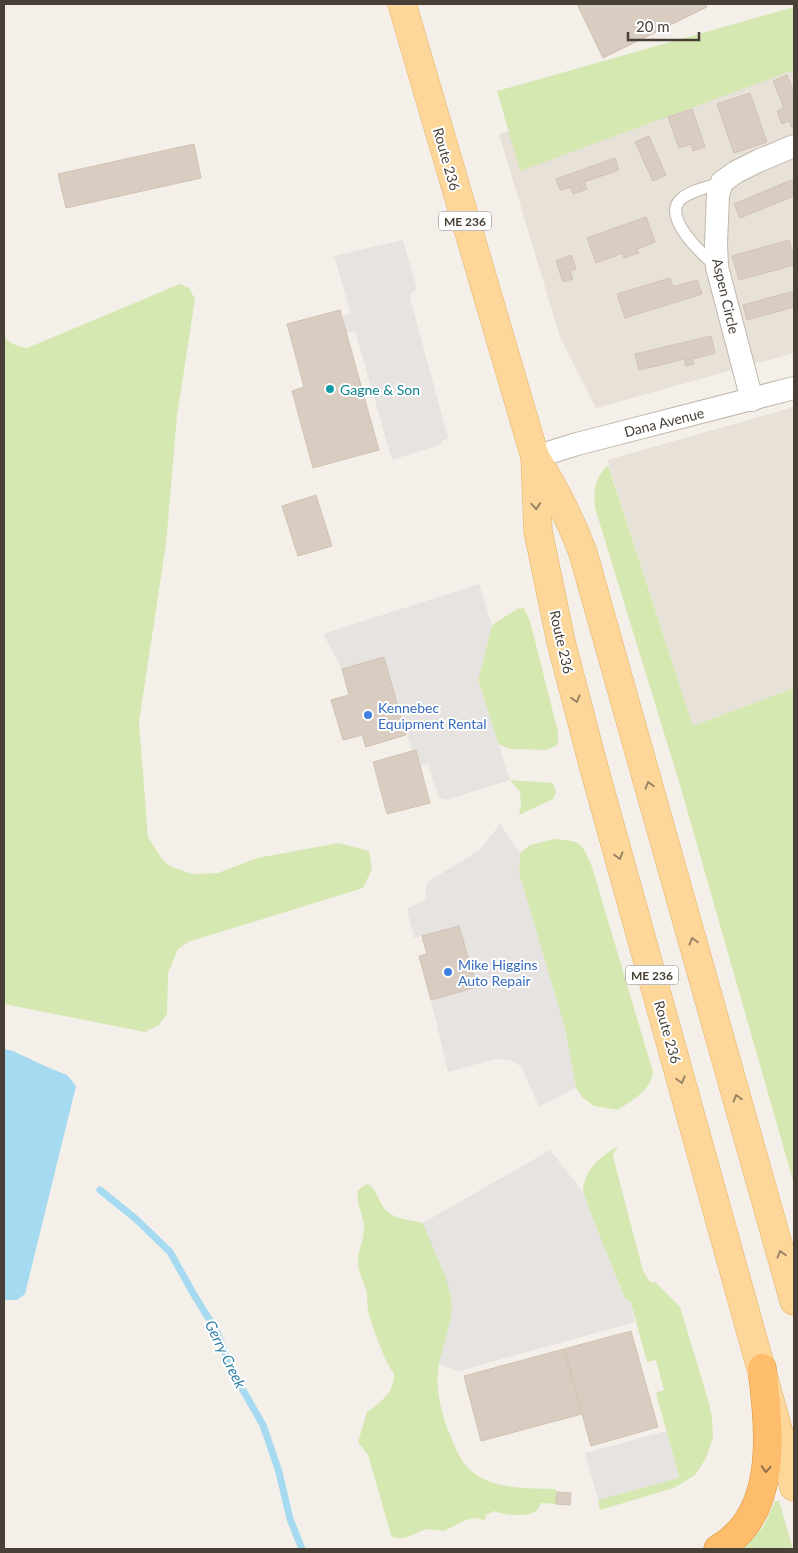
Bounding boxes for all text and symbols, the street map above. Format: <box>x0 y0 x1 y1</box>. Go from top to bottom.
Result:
scale bar <box>628 10 699 42</box>
text: 20 m <box>636 17 670 35</box>
street label: Route 236 <box>430 126 464 192</box>
road number: ME 236 <box>439 212 491 230</box>
street label: Aspen Circle <box>709 257 743 335</box>
place label: Gagne & Son <box>340 381 420 398</box>
marker: Gagne & Son <box>324 383 336 395</box>
street label: Dana Avenue <box>622 404 706 440</box>
one-way arrow <box>531 502 542 510</box>
street label: Route 236 <box>546 609 578 675</box>
one-way arrow <box>570 695 581 703</box>
place label: Kennebec Equipment Rental <box>378 699 487 732</box>
marker: Kennebec Equipment Rental <box>362 709 374 721</box>
one-way arrow <box>644 781 654 790</box>
one-way arrow <box>613 851 623 859</box>
one-way arrow <box>688 938 698 946</box>
place label: Mike Higgins Auto Repair <box>458 956 538 989</box>
marker: Mike Higgins Auto Repair <box>442 966 454 978</box>
road number: ME 236 <box>626 966 678 984</box>
street label: Route 236 <box>651 999 685 1065</box>
one-way arrow <box>676 1075 686 1083</box>
one-way arrow <box>732 1094 742 1102</box>
one-way arrow <box>776 1250 787 1259</box>
water label: Gerry Creek <box>202 1317 251 1392</box>
one-way arrow <box>760 1466 771 1474</box>

